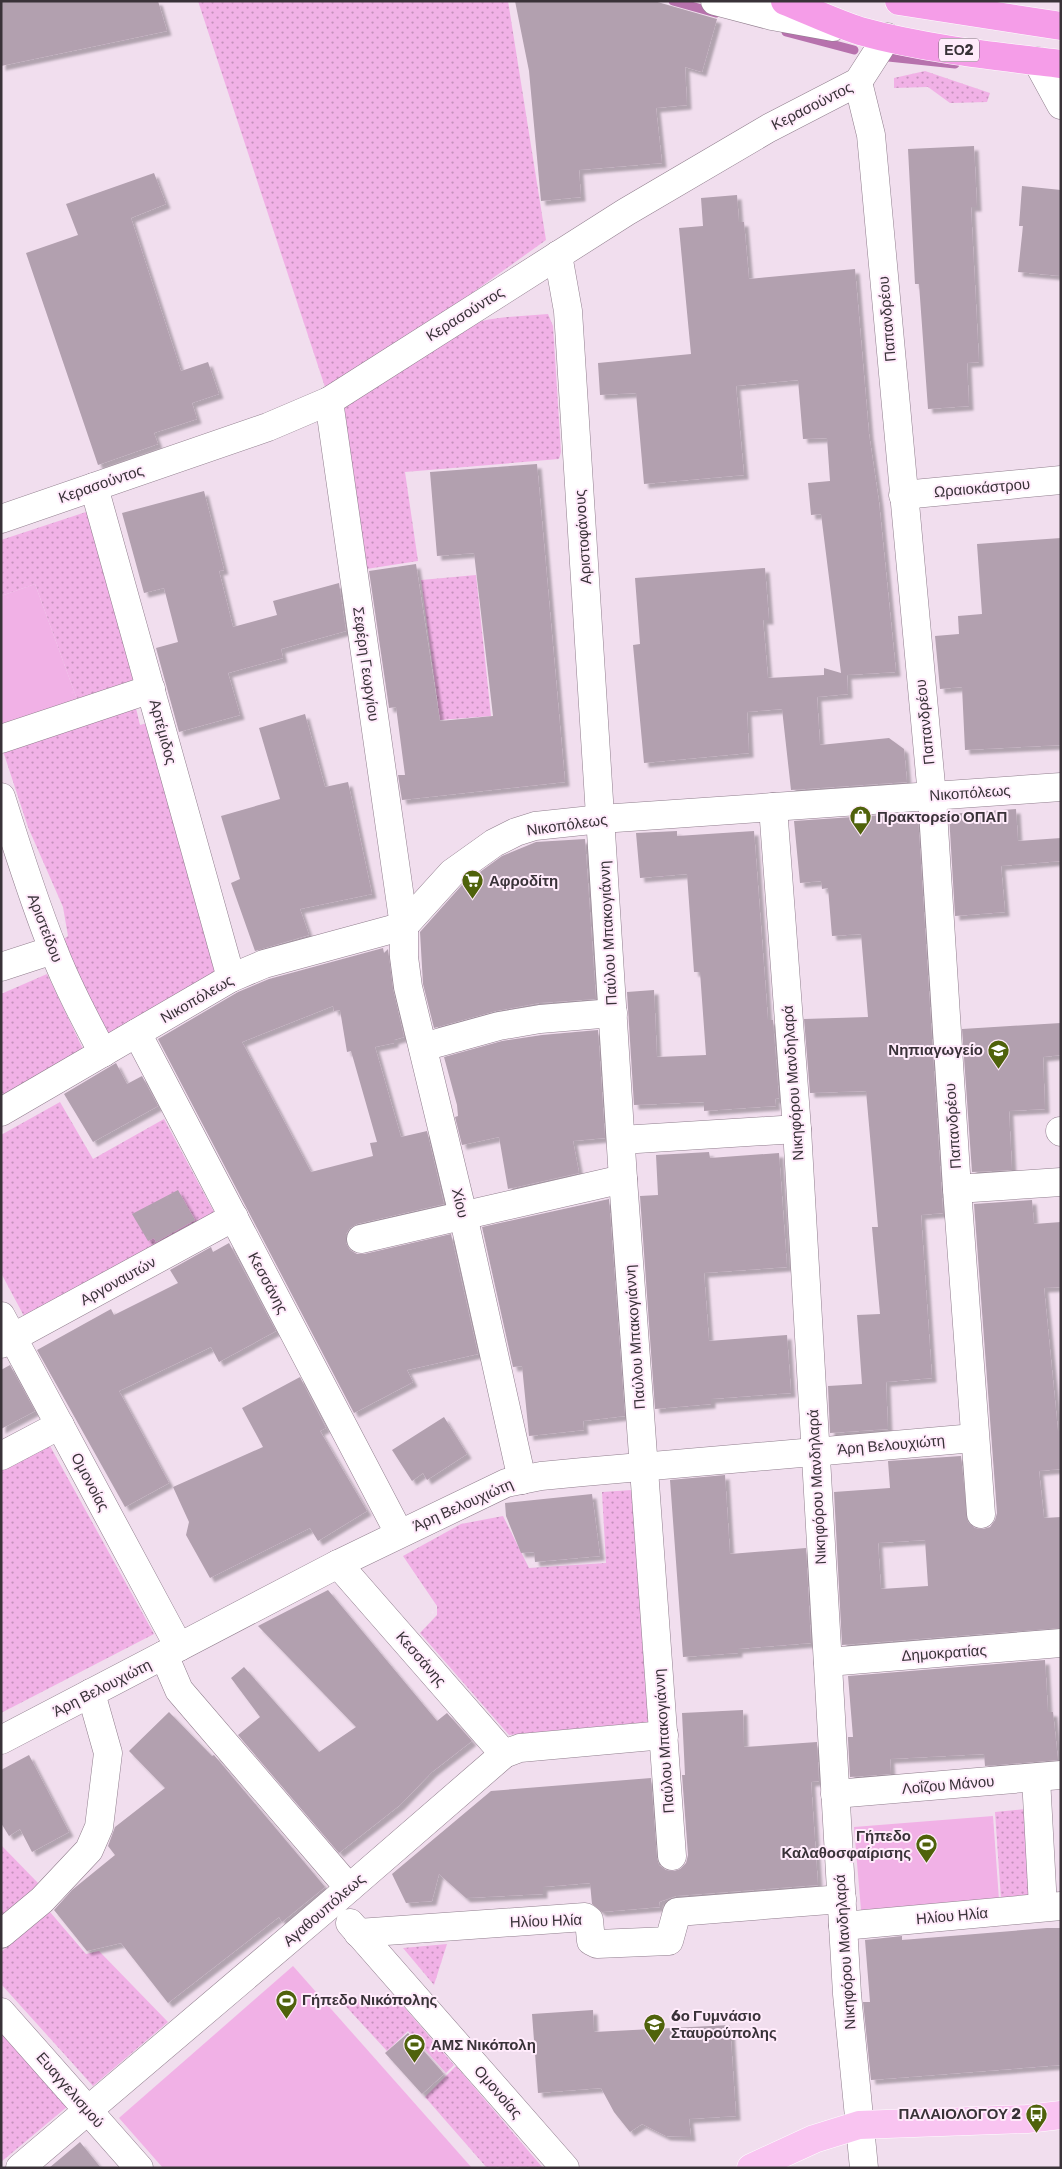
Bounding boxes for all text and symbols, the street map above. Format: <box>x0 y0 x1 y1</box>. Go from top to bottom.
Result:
road number: ΕΟ2 <box>939 38 979 62</box>
street label: Κερασούντος <box>768 78 856 134</box>
street label: Παπανδρέου <box>874 275 900 363</box>
street label: Κερασούντος <box>423 283 507 345</box>
street label: Κερασούντος <box>56 461 146 507</box>
street label: Ωραιοκάστρου <box>933 475 1031 501</box>
street label: Αριστοφάνoυς <box>571 489 595 585</box>
street label: Σεφέρη Γεωργίου <box>349 606 383 722</box>
street label: Παπανδρέου <box>912 678 938 766</box>
street label: Αρτέμιδος <box>146 697 180 767</box>
street label: Νικοπόλεως <box>929 781 1011 805</box>
shop icon: Πρακτορείο ΟΠΑΠ <box>849 805 873 836</box>
place label: Πρακτορείο ΟΠΑΠ <box>877 808 1007 826</box>
street label: Νικοπόλεως <box>526 810 608 840</box>
street label: Παύλου Μπακογιάννη <box>595 860 621 1006</box>
supermarket icon: Αφροδίτη <box>461 869 485 900</box>
place label: Αφροδίτη <box>489 872 558 890</box>
street label: Αριστείδου <box>24 891 66 965</box>
street label: Νικοπόλεως <box>157 971 237 1027</box>
street label: Νικηφόρου Μανδηλαρά <box>779 1005 807 1161</box>
school or university icon: Νηπιαγωγείο <box>987 1038 1011 1069</box>
place label: Νηπιαγωγείο <box>888 1041 983 1059</box>
street label: Παπανδρέου <box>941 1083 965 1169</box>
street label: Χίου <box>448 1186 472 1220</box>
street label: Κεσσάνης <box>244 1249 292 1317</box>
street label: Αργοναυτών <box>77 1253 159 1309</box>
street label: Παύλου Μπακογιάννη <box>621 1264 649 1410</box>
street label: Νικηφόρου Μανδηλαρά <box>804 1409 830 1565</box>
street label: Άρη Βελουχιώτη <box>836 1431 946 1459</box>
street label: Ομονοίας <box>67 1450 113 1514</box>
street label: Άρη Βελουχιώτη <box>410 1475 516 1535</box>
street label: Κεσσάνης <box>392 1628 450 1690</box>
street label: Δημοκρατίας <box>901 1641 987 1665</box>
street label: Άρη Βελουχιώτη <box>50 1655 154 1721</box>
street label: Παύλου Μπακογιάννη <box>650 1668 678 1814</box>
street label: Λοΐζου Μάνου <box>901 1772 995 1798</box>
place label: Γήπεδο Καλαθοσφαίρισης <box>782 1827 911 1862</box>
sports icon: Γήπεδο Καλαθοσφαίρισης <box>915 1833 939 1864</box>
street label: Αγαθουπόλεως <box>279 1870 369 1950</box>
street label: Νικηφόρου Μανδηλαρά <box>831 1874 859 2030</box>
street label: Ηλίου Ηλία <box>915 1904 989 1928</box>
street label: Ηλίου Ηλία <box>510 1911 583 1931</box>
sports icon: Γήπεδο Νικόπολης <box>274 1988 298 2019</box>
place label: Γήπεδο Νικόπολης <box>302 1991 438 2009</box>
place label: 6ο Γυμνάσιο Σταυρούπολης <box>671 2007 777 2042</box>
school or university icon: 6ο Γυμνάσιο Σταυρούπολης <box>643 2013 667 2044</box>
sports icon: ΑΜΣ Νικόπολη <box>403 2033 427 2064</box>
place label: ΑΜΣ Νικόπολη <box>431 2036 536 2054</box>
street label: Ευαγγελισμού <box>32 2049 108 2131</box>
street label: Ομονοίας <box>470 2062 526 2122</box>
bus stop icon: ΠΑΛΑΙΟΛΟΓΟΥ 2 <box>1025 2102 1049 2133</box>
place label: ΠΑΛΑΙΟΛΟΓΟΥ 2 <box>899 2105 1021 2123</box>

